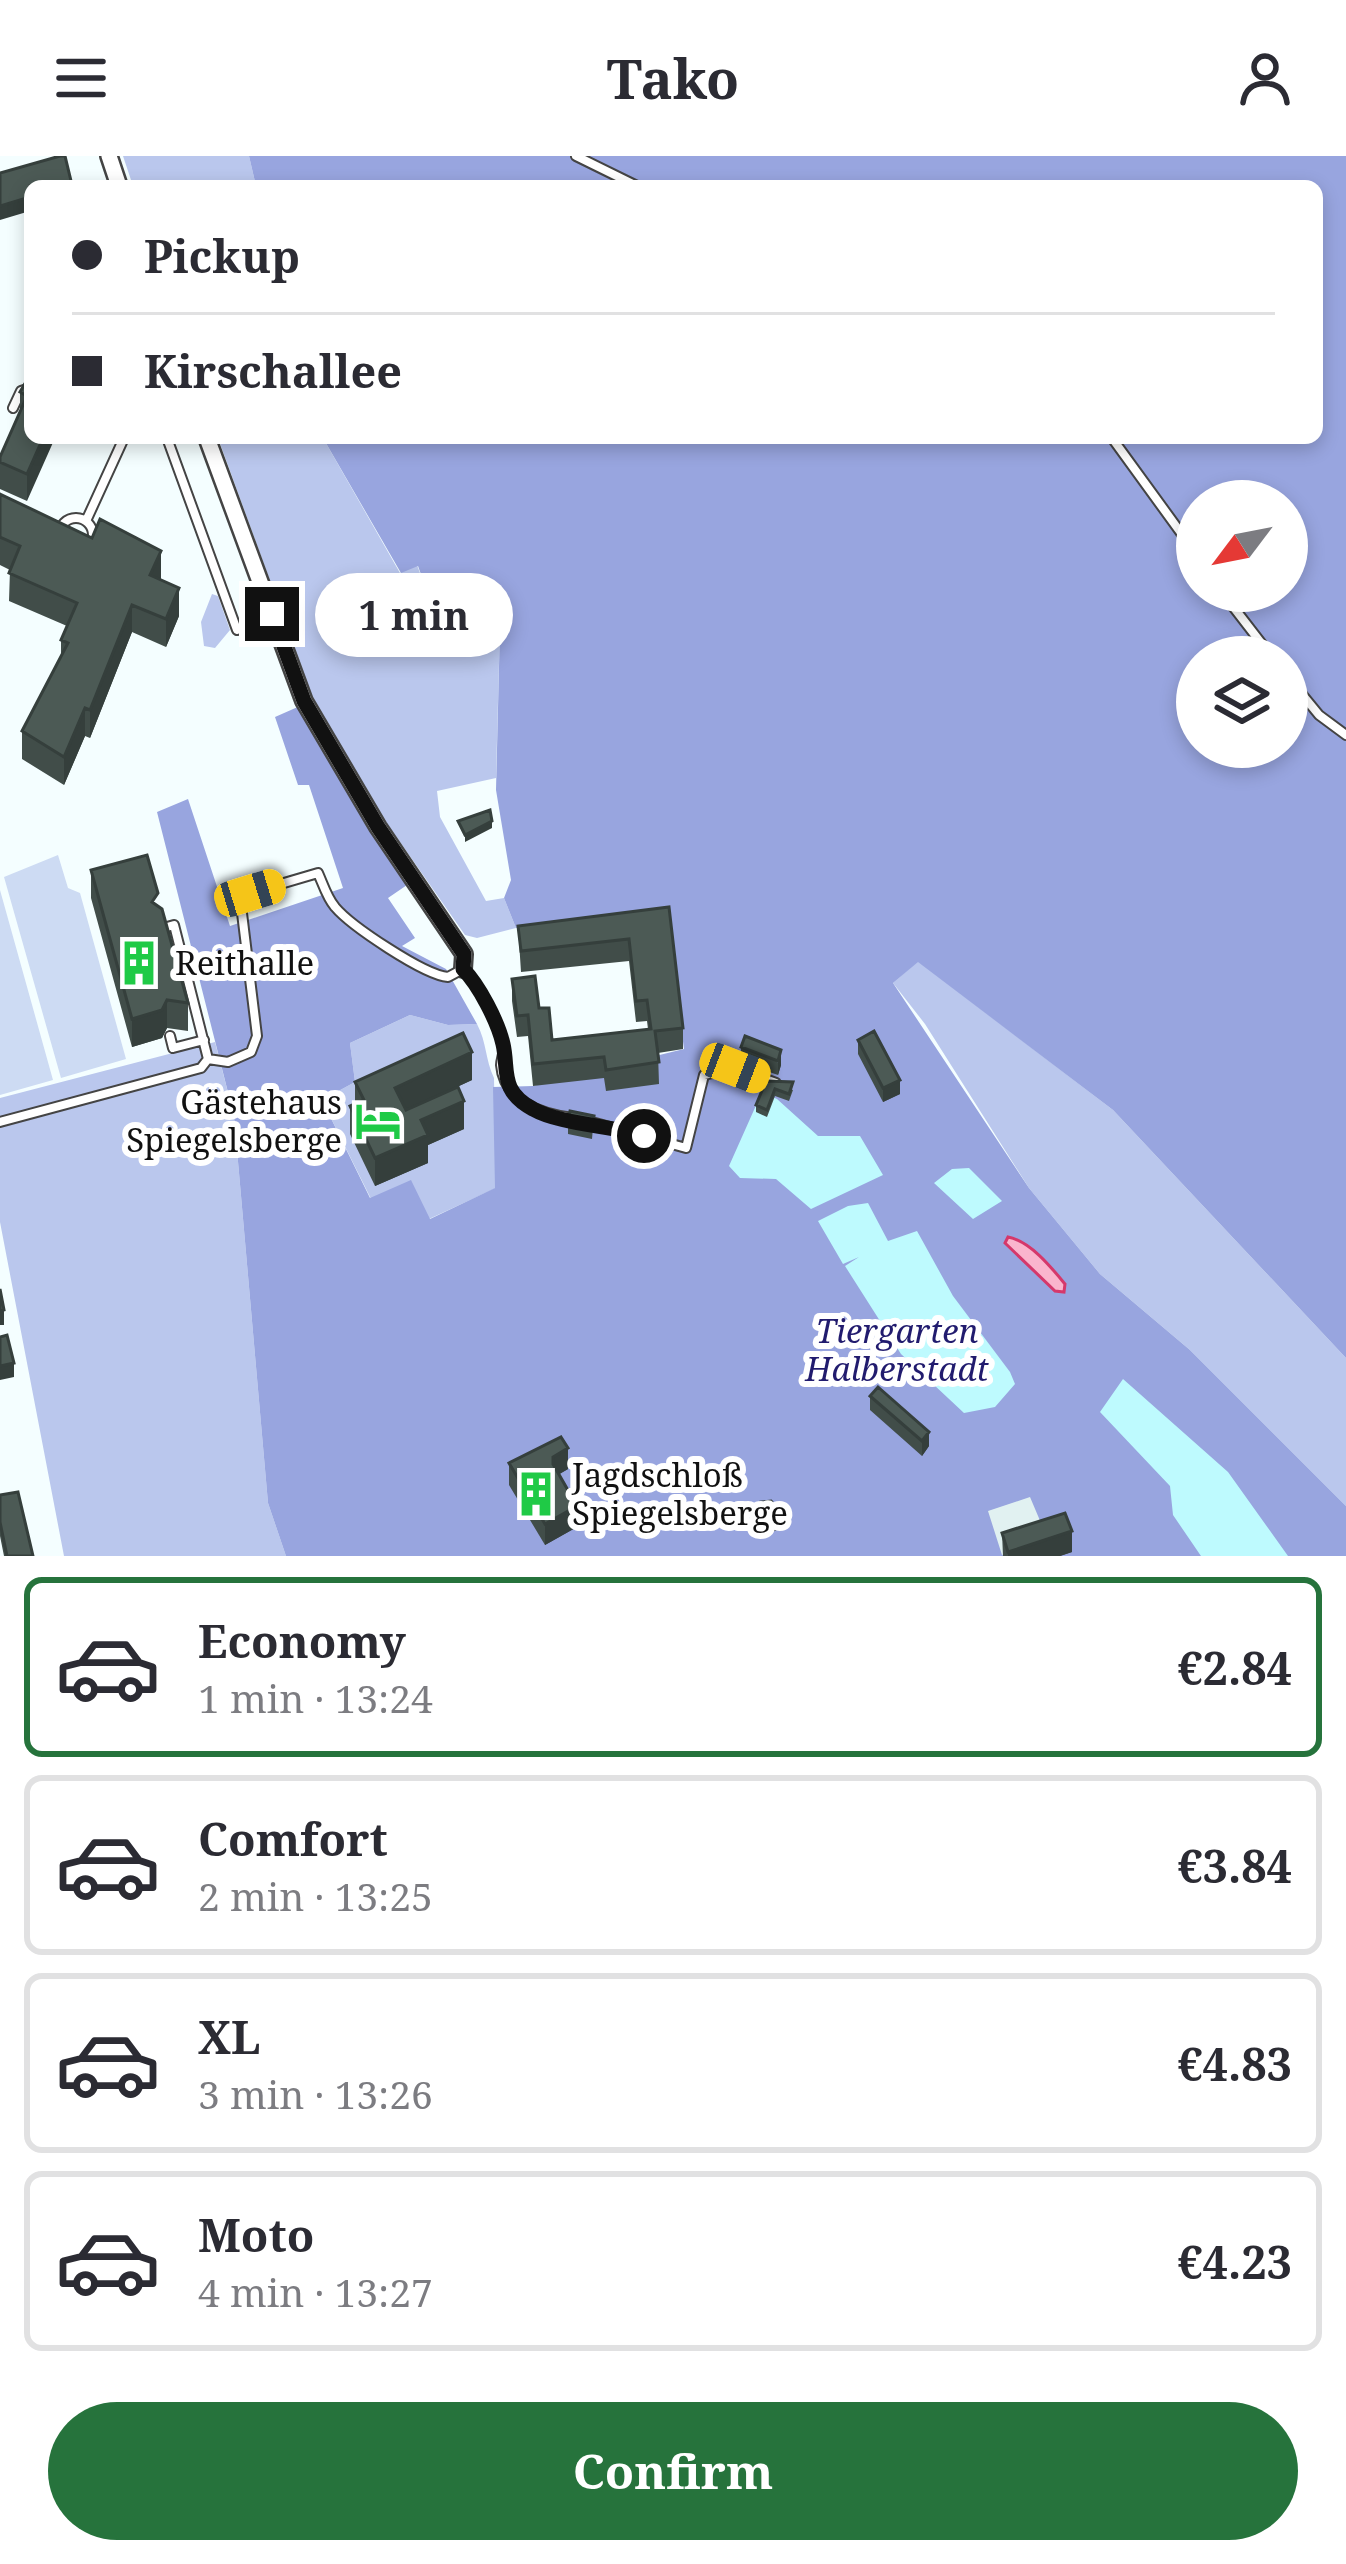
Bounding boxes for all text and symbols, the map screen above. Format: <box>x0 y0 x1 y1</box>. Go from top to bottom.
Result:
text: Tako <box>607 41 739 115</box>
icon: menu <box>48 45 114 111</box>
icon: person <box>1232 45 1298 111</box>
text: Pickup <box>144 225 300 286</box>
text: Kirschallee <box>144 340 402 401</box>
north arrow <box>1176 480 1308 612</box>
map controls <box>1176 480 1308 768</box>
callout: 1 min <box>314 572 512 656</box>
route end <box>245 587 299 641</box>
text: 1 min <box>359 588 469 641</box>
button: layers <box>1176 636 1308 768</box>
car <box>210 865 290 921</box>
building icon: Reithalle <box>114 938 164 988</box>
place label: Reithalle <box>175 940 314 985</box>
car <box>695 1038 775 1098</box>
place label: Gästehaus Spiegelsberge <box>126 1079 342 1162</box>
hotel icon: Gästehaus Spiegelsberge <box>353 1096 403 1146</box>
route start <box>617 1109 671 1163</box>
park label: Tiergarten Halberstadt <box>804 1308 990 1391</box>
place label: Jagdschloß Spiegelsberge <box>571 1452 788 1535</box>
building icon: Jagdschloß Spiegelsberge <box>511 1469 561 1519</box>
text: Economy <box>198 1610 406 1671</box>
icon: car <box>54 1613 162 1721</box>
text: €2.84 <box>1177 1637 1292 1698</box>
text: 1 min · 13:24 <box>198 1671 433 1724</box>
text: Comfort <box>198 1808 388 1869</box>
icon: car <box>54 1811 162 1919</box>
text: €3.84 <box>1177 1835 1292 1896</box>
text: 2 min · 13:25 <box>198 1869 433 1922</box>
text: XL <box>198 2006 260 2067</box>
icon: car <box>54 2009 162 2117</box>
text: €4.83 <box>1177 2033 1292 2094</box>
text: 3 min · 13:26 <box>198 2067 433 2120</box>
text: Moto <box>198 2204 314 2265</box>
icon: car <box>54 2207 162 2315</box>
text: €4.23 <box>1177 2231 1292 2292</box>
text: 4 min · 13:27 <box>198 2265 433 2318</box>
button: Confirm <box>48 2402 1298 2540</box>

